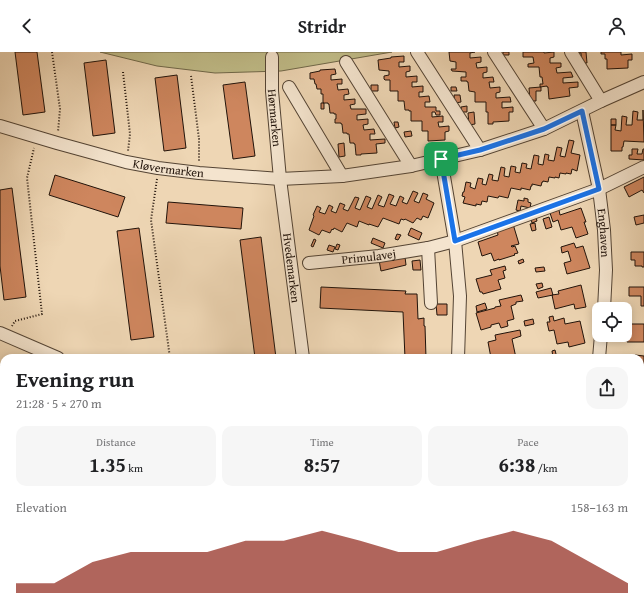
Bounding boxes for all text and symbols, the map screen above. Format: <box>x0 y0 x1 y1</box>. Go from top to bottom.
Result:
text: Stridr <box>298 13 346 40</box>
icon: back <box>16 15 38 37</box>
icon: person <box>606 15 628 37</box>
street label: Hørmarken <box>264 88 286 148</box>
pin <box>424 142 458 176</box>
icon: arrive <box>430 148 452 170</box>
street label: Kløvermarken <box>132 154 205 181</box>
street label: Enghaven <box>593 207 614 258</box>
street label: Hvedemarken <box>279 232 305 304</box>
street label: Primulavej <box>341 244 397 268</box>
map controls <box>592 302 632 342</box>
button: locate <box>592 302 632 342</box>
text: Evening run <box>16 363 134 395</box>
button: share <box>586 367 628 409</box>
text: 21:28 · 5 × 270 m <box>16 394 102 413</box>
text: Distance <box>96 434 136 450</box>
text: Time <box>310 434 334 450</box>
text: Pace <box>517 434 539 450</box>
text: 1.35 <box>89 450 126 479</box>
text: 8:57 <box>304 450 340 479</box>
text: 6:38 <box>499 450 535 479</box>
text: km <box>126 460 143 476</box>
text: /km <box>535 460 557 476</box>
text: Elevation <box>16 498 67 517</box>
text: 158–163 m <box>571 498 628 517</box>

